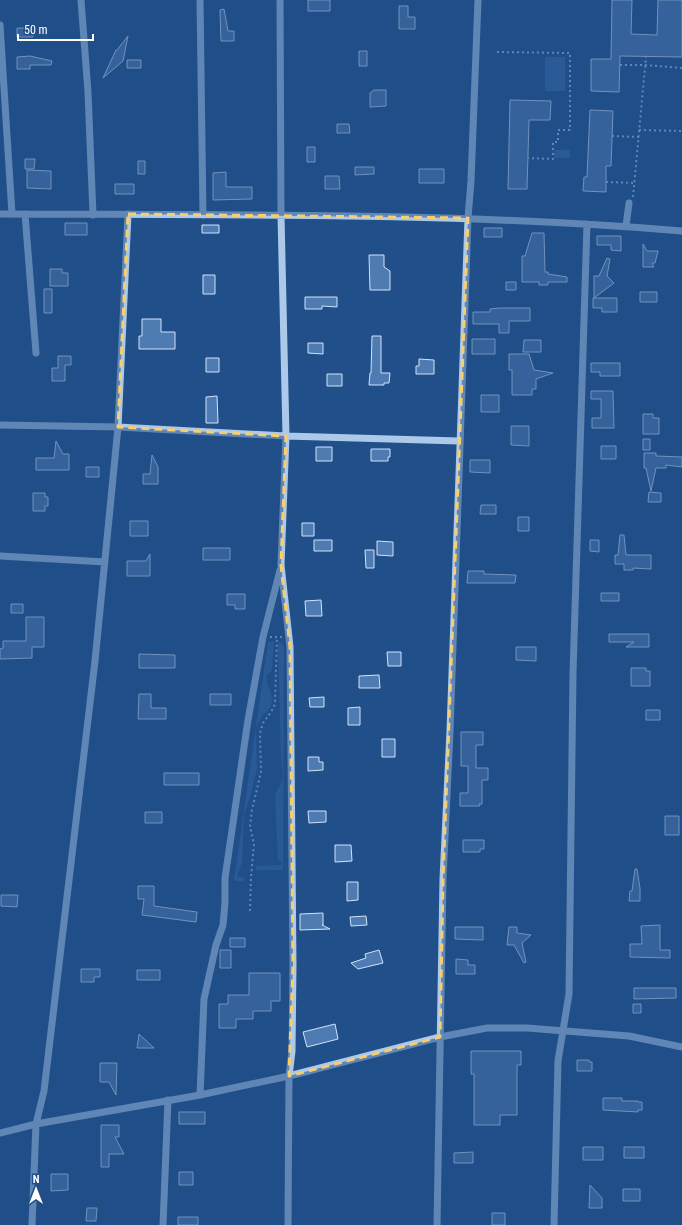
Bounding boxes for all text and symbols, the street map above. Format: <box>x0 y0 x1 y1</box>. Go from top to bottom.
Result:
scale bar <box>18 16 93 42</box>
text: 50 m <box>24 23 48 37</box>
north arrow <box>16 1169 56 1209</box>
text: N <box>33 1173 40 1186</box>

